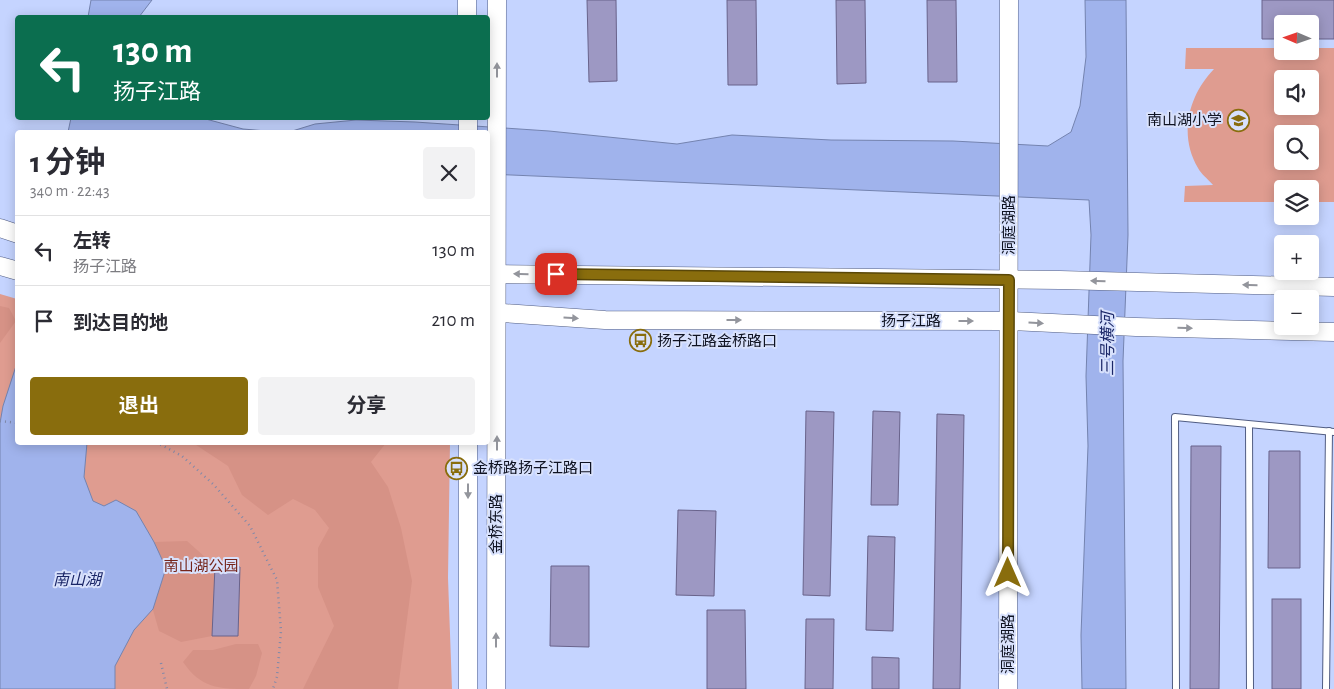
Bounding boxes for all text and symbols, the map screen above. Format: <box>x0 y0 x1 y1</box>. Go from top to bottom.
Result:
north arrow <box>1274 15 1319 60</box>
map controls <box>1274 15 1319 335</box>
text: 130 m <box>113 34 192 69</box>
icon: left <box>30 35 95 100</box>
one-way arrow <box>493 62 501 78</box>
button: sound <box>1274 70 1319 115</box>
text: 扬子江路 <box>113 81 201 103</box>
school or university icon: 南山湖小学 <box>1226 108 1250 132</box>
place label: 南山湖小学 <box>1147 112 1222 128</box>
button: search <box>1274 125 1319 170</box>
button: close <box>423 147 475 199</box>
text: 1 分钟 <box>30 148 105 178</box>
button: layers <box>1274 180 1319 225</box>
text: 340 m · 22:43 <box>30 183 110 199</box>
street label: 洞庭湖路 <box>1001 195 1017 255</box>
text: 左转 <box>73 232 111 251</box>
button: + <box>1274 235 1319 280</box>
icon: left <box>30 237 58 265</box>
text: 130 m <box>432 241 475 260</box>
pin <box>535 253 577 295</box>
text: 扬子江路 <box>73 259 137 275</box>
icon: arrive <box>542 260 570 288</box>
one-way arrow <box>513 270 529 278</box>
one-way arrow <box>1090 277 1106 285</box>
one-way arrow <box>1242 281 1258 289</box>
button: − <box>1274 290 1319 335</box>
icon: arrive <box>30 307 58 335</box>
water label: 三号横河 <box>1099 309 1116 376</box>
text: 210 m <box>431 311 475 330</box>
street label: 扬子江路 <box>881 313 941 329</box>
text: 到达目的地 <box>73 314 168 333</box>
one-way arrow <box>563 314 579 322</box>
one-way arrow <box>726 316 742 324</box>
one-way arrow <box>958 317 974 325</box>
one-way arrow <box>1029 319 1045 327</box>
one-way arrow <box>1177 325 1193 333</box>
bus stop icon: 扬子江路金桥路口 <box>629 329 653 353</box>
place label: 扬子江路金桥路口 <box>657 333 777 349</box>
button: 退出 <box>30 377 248 435</box>
button: 分享 <box>258 377 475 435</box>
one-way arrow <box>493 435 501 451</box>
bus stop icon: 金桥路扬子江路口 <box>445 456 469 480</box>
place label: 金桥路扬子江路口 <box>473 460 593 476</box>
one-way arrow <box>464 483 472 499</box>
street label: 金桥东路 <box>488 494 504 554</box>
position arrow <box>981 546 1033 598</box>
park label: 南山湖公园 <box>163 558 239 574</box>
water label: 南山湖 <box>53 571 104 588</box>
street label: 洞庭湖路 <box>1000 614 1016 674</box>
one-way arrow <box>492 632 500 648</box>

